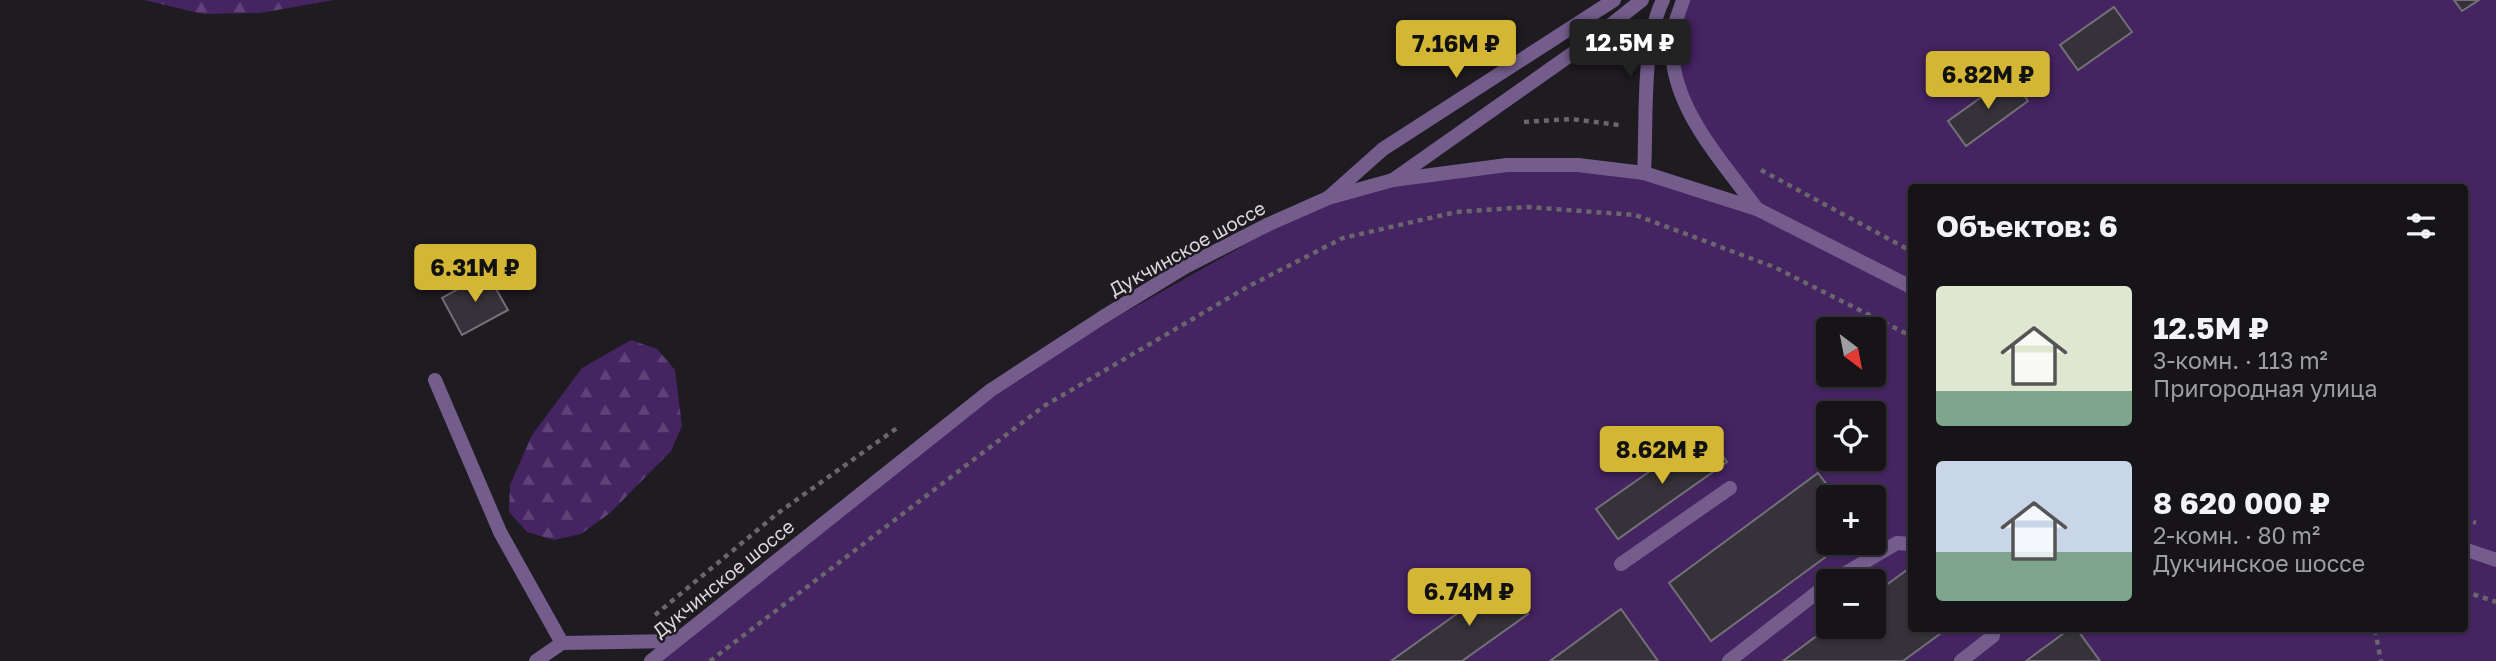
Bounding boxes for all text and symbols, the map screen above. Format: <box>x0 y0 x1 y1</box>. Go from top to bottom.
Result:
pin: 7.16M ₽ <box>1391 20 1521 80</box>
pin: 12.5M ₽ <box>1565 20 1695 79</box>
text: 12.5M ₽ <box>1585 28 1675 56</box>
text: 7.16M ₽ <box>1412 29 1500 57</box>
pin: 6.82M ₽ <box>1923 52 2053 111</box>
text: 6.82M ₽ <box>1942 60 2034 88</box>
street label: Дукчинское шоссе <box>1105 195 1269 301</box>
icon: filters <box>2402 207 2440 245</box>
text: Объектов: 6 <box>1936 208 2118 244</box>
pin: 6.31M ₽ <box>410 244 540 304</box>
text: 6.31M ₽ <box>430 253 520 281</box>
text: 12.5M ₽ <box>2153 310 2269 346</box>
icon: home <box>1992 314 2076 398</box>
north arrow <box>1816 317 1886 387</box>
map controls <box>1816 317 1886 639</box>
text: 3-комн. · 113 m² <box>2153 346 2328 374</box>
text: Пригородная улица <box>2153 374 2377 402</box>
button: locate <box>1816 401 1886 471</box>
pin: 8.62M ₽ <box>1597 426 1727 486</box>
text: 8.62M ₽ <box>1616 435 1708 463</box>
button: + <box>1816 485 1886 555</box>
text: 8 620 000 ₽ <box>2153 485 2330 521</box>
icon: home <box>1992 489 2076 573</box>
street label: Дукчинское шоссе <box>648 514 798 642</box>
text: 2-комн. · 80 m² <box>2153 521 2320 549</box>
text: Дукчинское шоссе <box>2153 549 2365 577</box>
pin: 6.74M ₽ <box>1404 568 1534 628</box>
button: − <box>1816 569 1886 639</box>
text: 6.74M ₽ <box>1424 577 1514 605</box>

